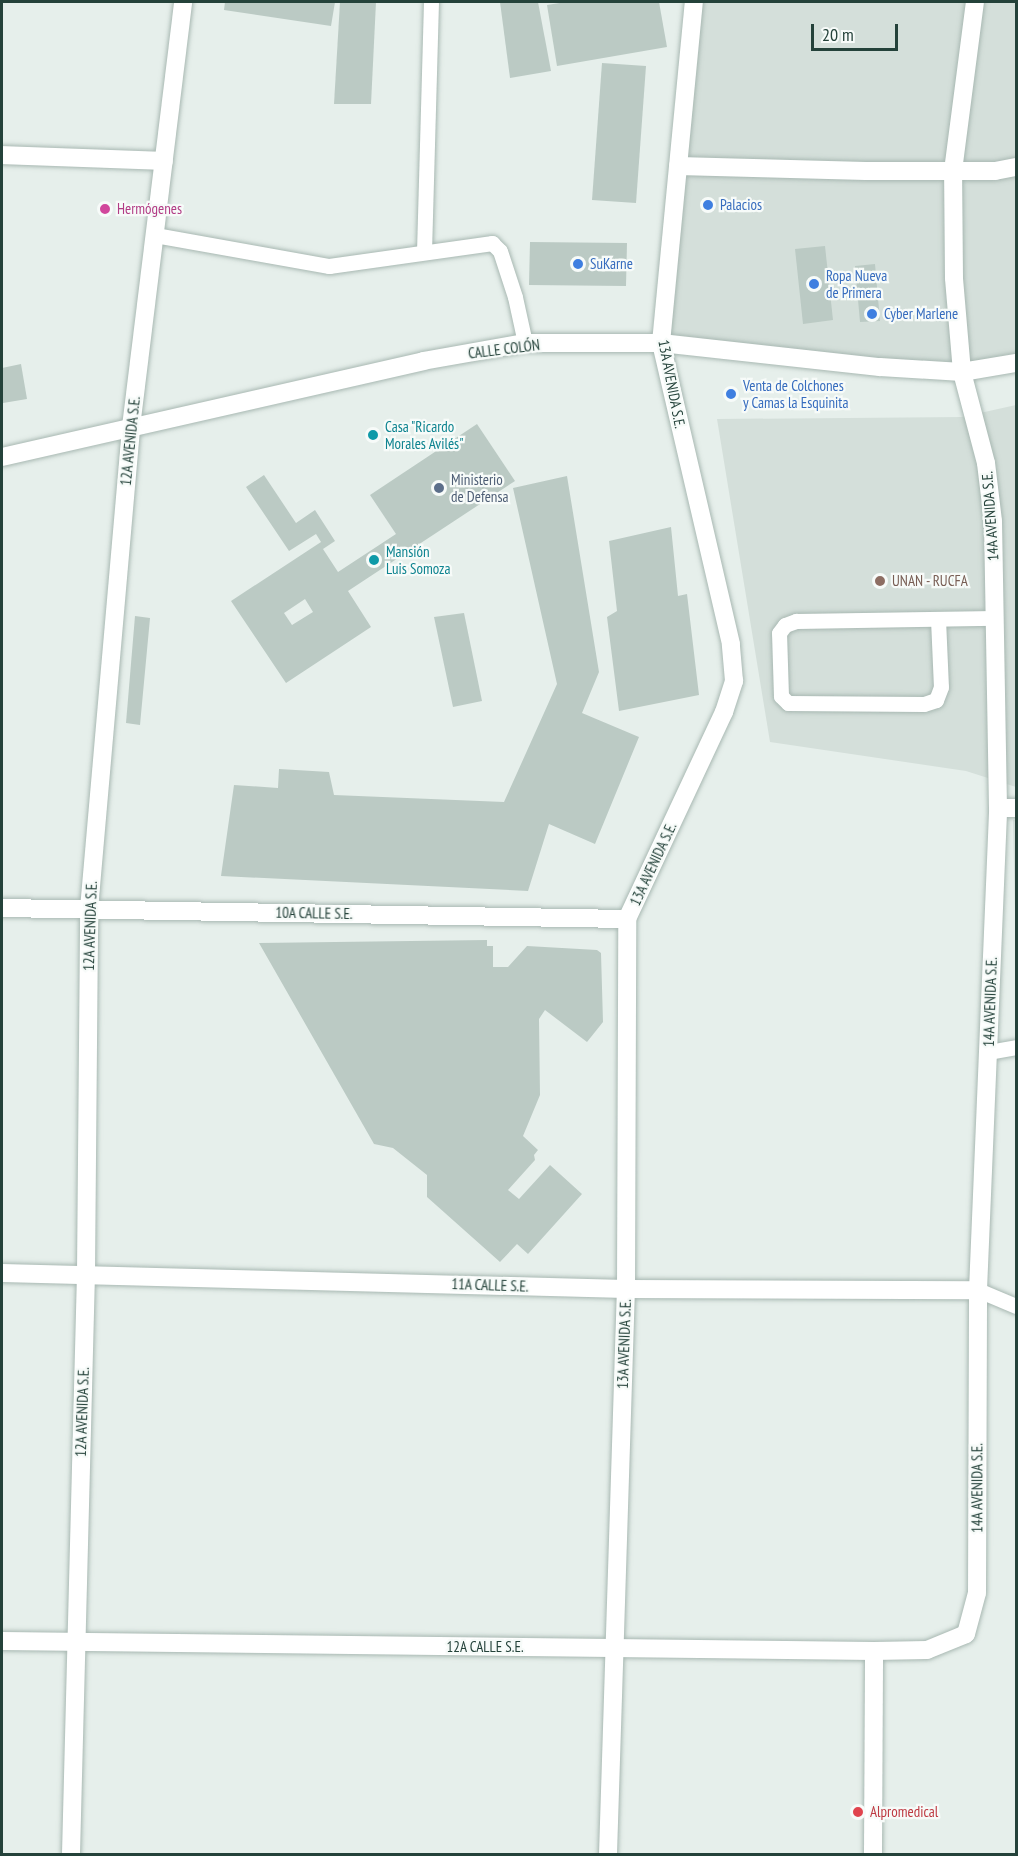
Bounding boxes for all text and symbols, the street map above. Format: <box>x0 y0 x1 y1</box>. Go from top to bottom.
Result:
scale bar <box>814 12 901 50</box>
text: 20 m <box>822 23 854 46</box>
place label: Palacios <box>720 196 762 214</box>
marker: Palacios <box>701 198 715 212</box>
place label: Hermógenes <box>117 200 182 218</box>
marker: Hermógenes <box>98 202 112 216</box>
place label: SuKarne <box>590 255 633 273</box>
marker: SuKarne <box>571 257 585 271</box>
place label: Ropa Nueva de Primera <box>826 266 887 301</box>
marker: Ropa Nueva de Primera <box>807 277 821 291</box>
place label: Cyber Marlene <box>884 305 958 323</box>
marker: Cyber Marlene <box>865 307 879 321</box>
street label: CALLE COLÓN <box>467 336 541 362</box>
street label: 13A AVENIDA S.E. <box>654 337 690 431</box>
place label: Venta de Colchones y Camas la Esquinita <box>743 376 849 411</box>
marker: Venta de Colchones y Camas la Esquinita <box>724 387 738 401</box>
street label: 12A AVENIDA S.E. <box>116 395 144 487</box>
place label: Casa "Ricardo Morales Avilés" <box>385 417 464 452</box>
marker: Casa "Ricardo Morales Avilés" <box>366 428 380 442</box>
place label: Ministerio de Defensa <box>451 470 509 505</box>
street label: 14A AVENIDA S.E. <box>978 470 1002 562</box>
marker: Ministerio de Defensa <box>432 481 446 495</box>
place label: Mansión Luis Somoza <box>386 542 450 577</box>
marker: Mansión Luis Somoza <box>367 553 381 567</box>
place label: UNAN - RUCFA <box>892 572 969 590</box>
marker: UNAN - RUCFA <box>873 574 887 588</box>
street label: 13A AVENIDA S.E. <box>626 819 680 909</box>
street label: 12A AVENIDA S.E. <box>79 880 101 972</box>
street label: 10A CALLE S.E. <box>275 903 353 923</box>
street label: 14A AVENIDA S.E. <box>979 956 1001 1048</box>
street label: 11A CALLE S.E. <box>451 1275 529 1295</box>
street label: 13A AVENIDA S.E. <box>613 1298 635 1390</box>
street label: 12A AVENIDA S.E. <box>71 1366 93 1458</box>
street label: 14A AVENIDA S.E. <box>968 1442 986 1534</box>
street label: 12A CALLE S.E. <box>446 1638 524 1656</box>
place label: Alpromedical <box>870 1803 938 1821</box>
marker: Alpromedical <box>851 1805 865 1819</box>

